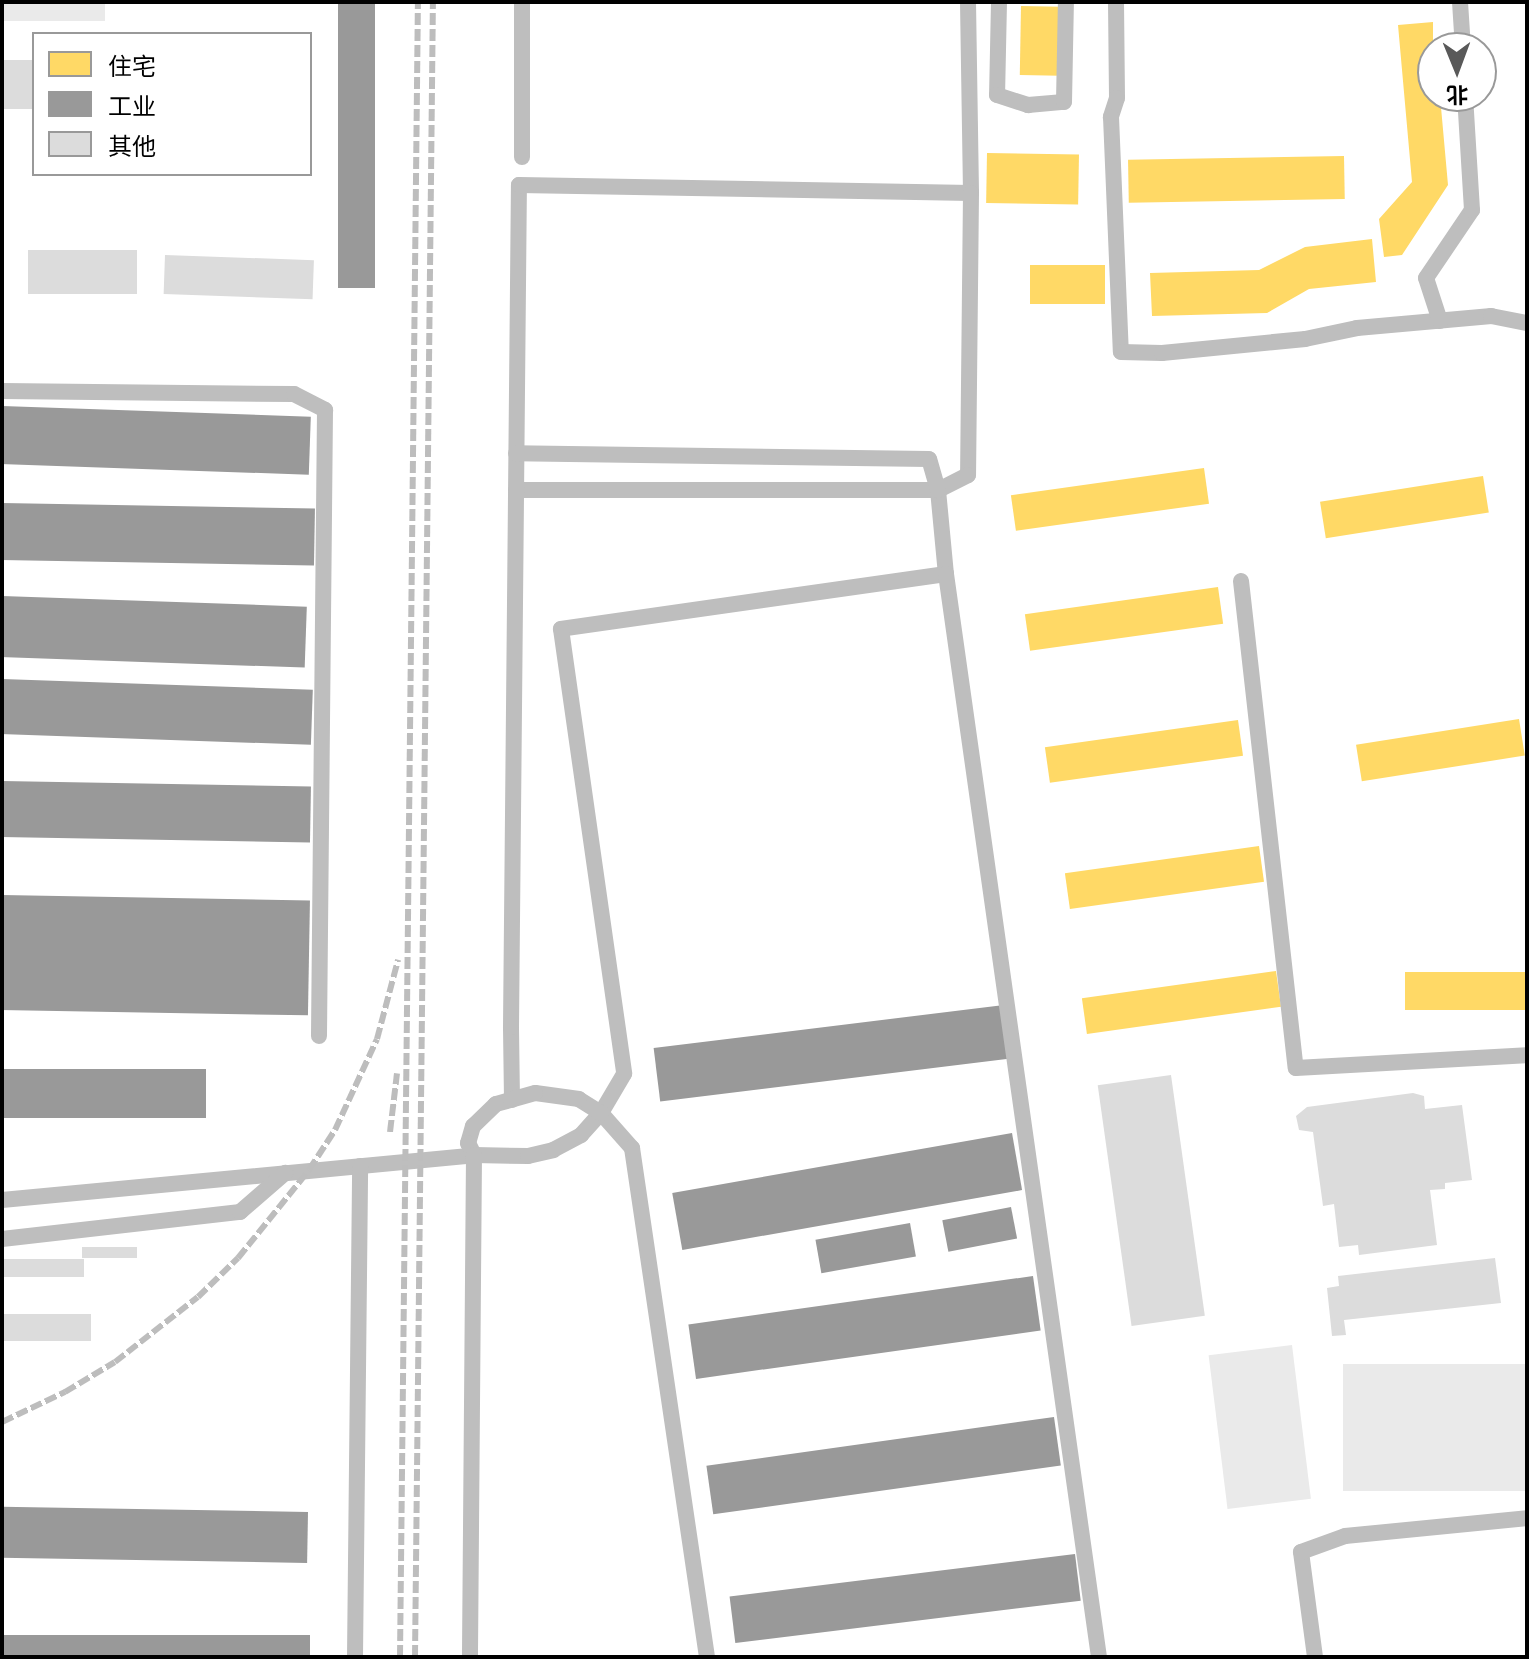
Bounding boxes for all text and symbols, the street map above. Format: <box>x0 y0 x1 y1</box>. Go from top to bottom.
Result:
legend <box>32 32 312 176</box>
north arrow <box>1417 32 1497 112</box>
text: 住宅 <box>108 53 156 81</box>
text: 北 <box>1446 81 1469 108</box>
text: 工业 <box>108 93 156 121</box>
text: 其他 <box>108 133 156 161</box>

